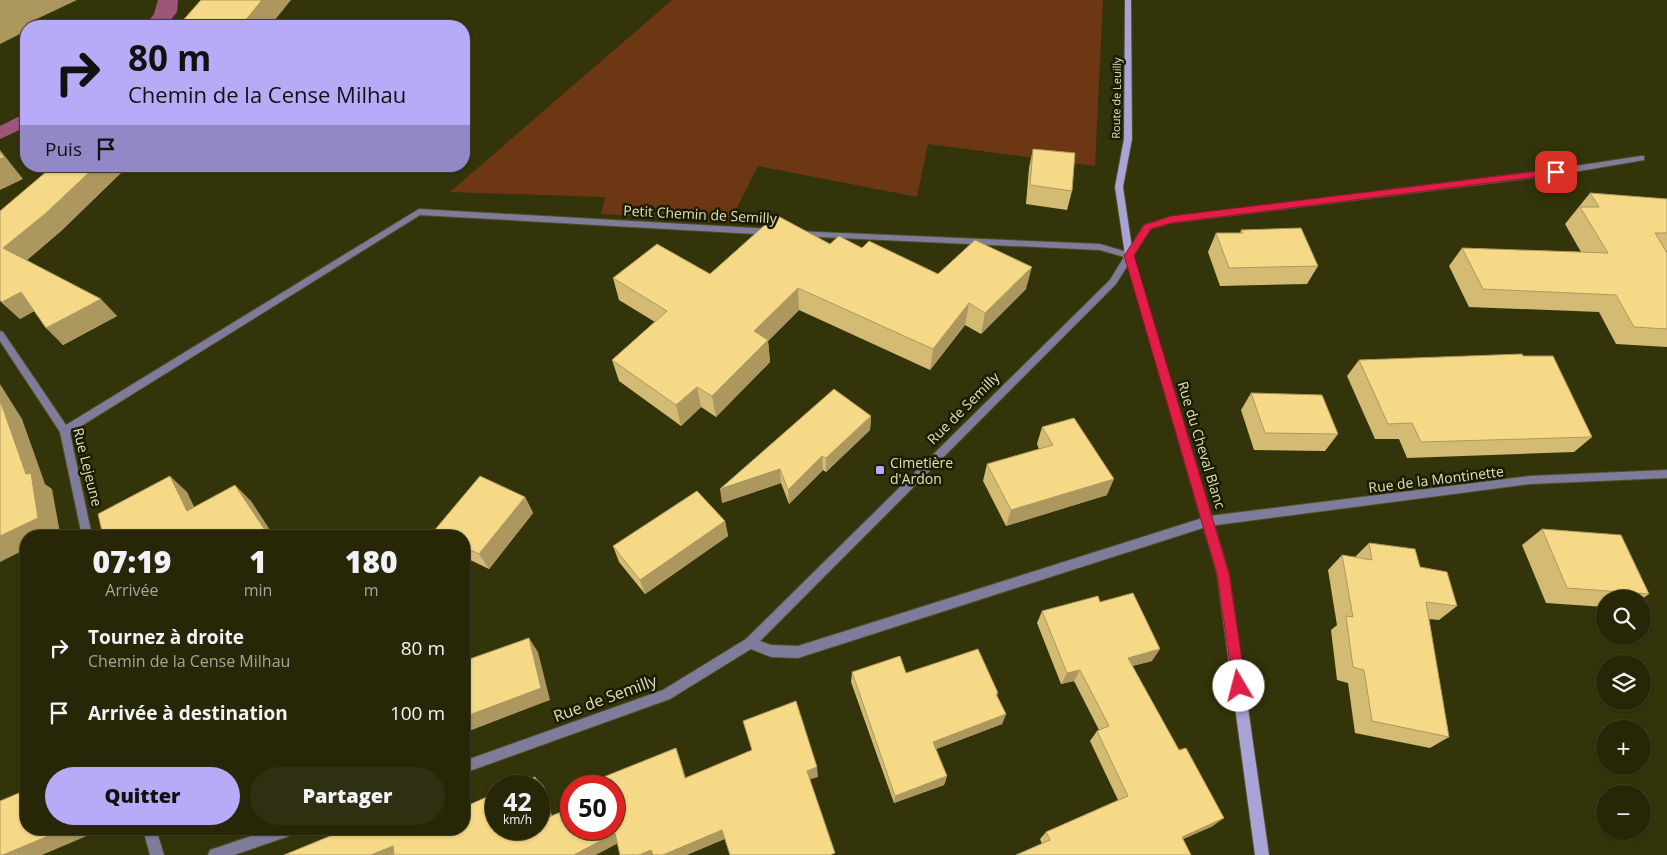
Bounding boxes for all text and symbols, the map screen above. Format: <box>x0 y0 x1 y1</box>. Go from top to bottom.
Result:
text: 80 m <box>128 34 211 81</box>
icon: right <box>45 40 110 105</box>
street label: Route de Leuilly <box>1108 57 1124 139</box>
text: Chemin de la Cense Milhau <box>128 79 406 109</box>
icon: arrive <box>92 135 120 163</box>
text: Puis <box>45 136 82 162</box>
pin <box>1535 151 1577 193</box>
icon: arrive <box>1542 158 1570 186</box>
street label: Petit Chemin de Semilly <box>623 200 778 228</box>
street label: Rue de Semilly <box>923 367 1004 448</box>
street label: Rue du Cheval Blanc <box>1174 379 1231 511</box>
street label: Rue Lejeune <box>69 426 107 508</box>
place label: Cimetière d'Ardon <box>890 453 953 488</box>
street label: Rue de la Montinette <box>1367 461 1505 497</box>
marker: Cimetière d'Ardon <box>874 464 886 476</box>
text: 07:19 <box>92 541 171 582</box>
text: 1 <box>249 541 267 582</box>
text: 180 <box>345 541 398 582</box>
text: Arrivée <box>105 579 158 601</box>
text: min <box>244 579 272 601</box>
text: m <box>364 579 379 601</box>
map controls <box>1596 590 1651 840</box>
button: search <box>1596 590 1651 645</box>
text: Tournez à droite <box>88 624 244 650</box>
icon: right <box>45 634 73 662</box>
text: 80 m <box>401 635 445 661</box>
text: Chemin de la Cense Milhau <box>88 650 290 672</box>
button: layers <box>1596 655 1651 710</box>
position arrow <box>1212 659 1264 711</box>
street label: Rue de Semilly <box>550 669 661 727</box>
icon: arrive <box>45 699 73 727</box>
text: Arrivée à destination <box>88 700 288 726</box>
text: 100 m <box>390 700 445 726</box>
button: + <box>1596 720 1651 775</box>
button: Quitter <box>45 767 240 825</box>
button: Partager <box>250 767 445 825</box>
speed limit sign: 50 <box>560 775 625 840</box>
text: 42 <box>503 784 532 818</box>
button: − <box>1596 785 1651 840</box>
text: km/h <box>503 811 532 828</box>

